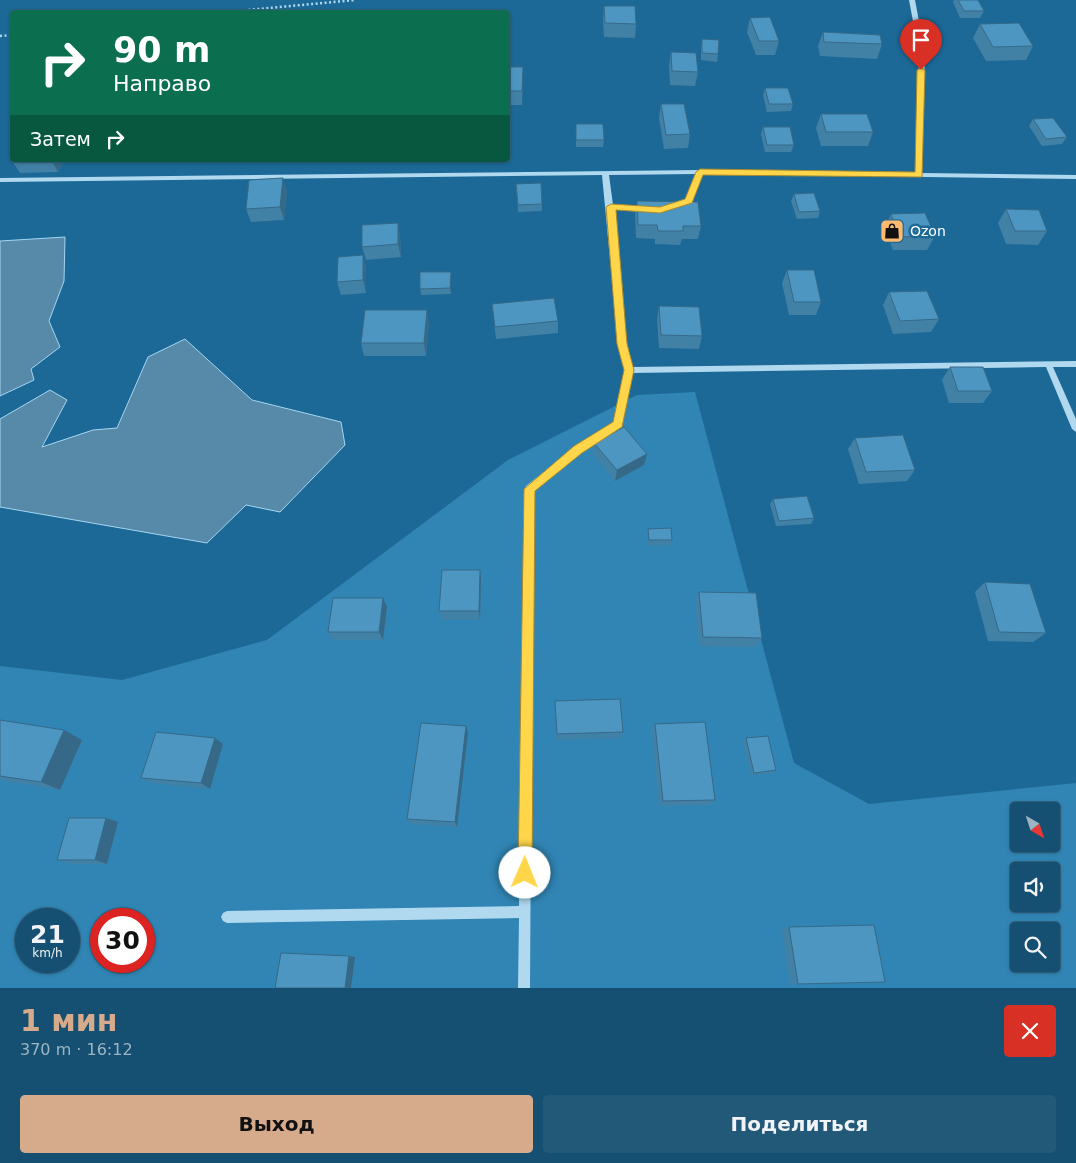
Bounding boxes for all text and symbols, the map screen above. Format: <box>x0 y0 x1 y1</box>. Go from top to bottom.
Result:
pin <box>900 19 942 70</box>
icon: arrive <box>907 26 935 54</box>
icon: right <box>30 30 95 95</box>
text: 90 m <box>113 30 210 70</box>
text: Направо <box>113 71 211 96</box>
icon: right <box>101 125 129 153</box>
text: Затем <box>30 128 91 150</box>
shop icon: Ozon <box>879 218 905 244</box>
place label: Ozon <box>910 223 946 239</box>
north arrow <box>1010 802 1060 852</box>
map controls <box>1010 802 1060 972</box>
position arrow <box>498 846 550 898</box>
button: sound <box>1010 862 1060 912</box>
speed limit sign: 30 <box>90 908 155 973</box>
text: 21 <box>30 920 65 949</box>
button: search <box>1010 922 1060 972</box>
text: km/h <box>32 946 63 960</box>
text: 1 мин <box>20 1003 118 1038</box>
button: close <box>1004 1005 1056 1057</box>
text: 370 m · 16:12 <box>20 1040 133 1059</box>
button: Выход <box>20 1095 533 1153</box>
button: Поделиться <box>543 1095 1056 1153</box>

